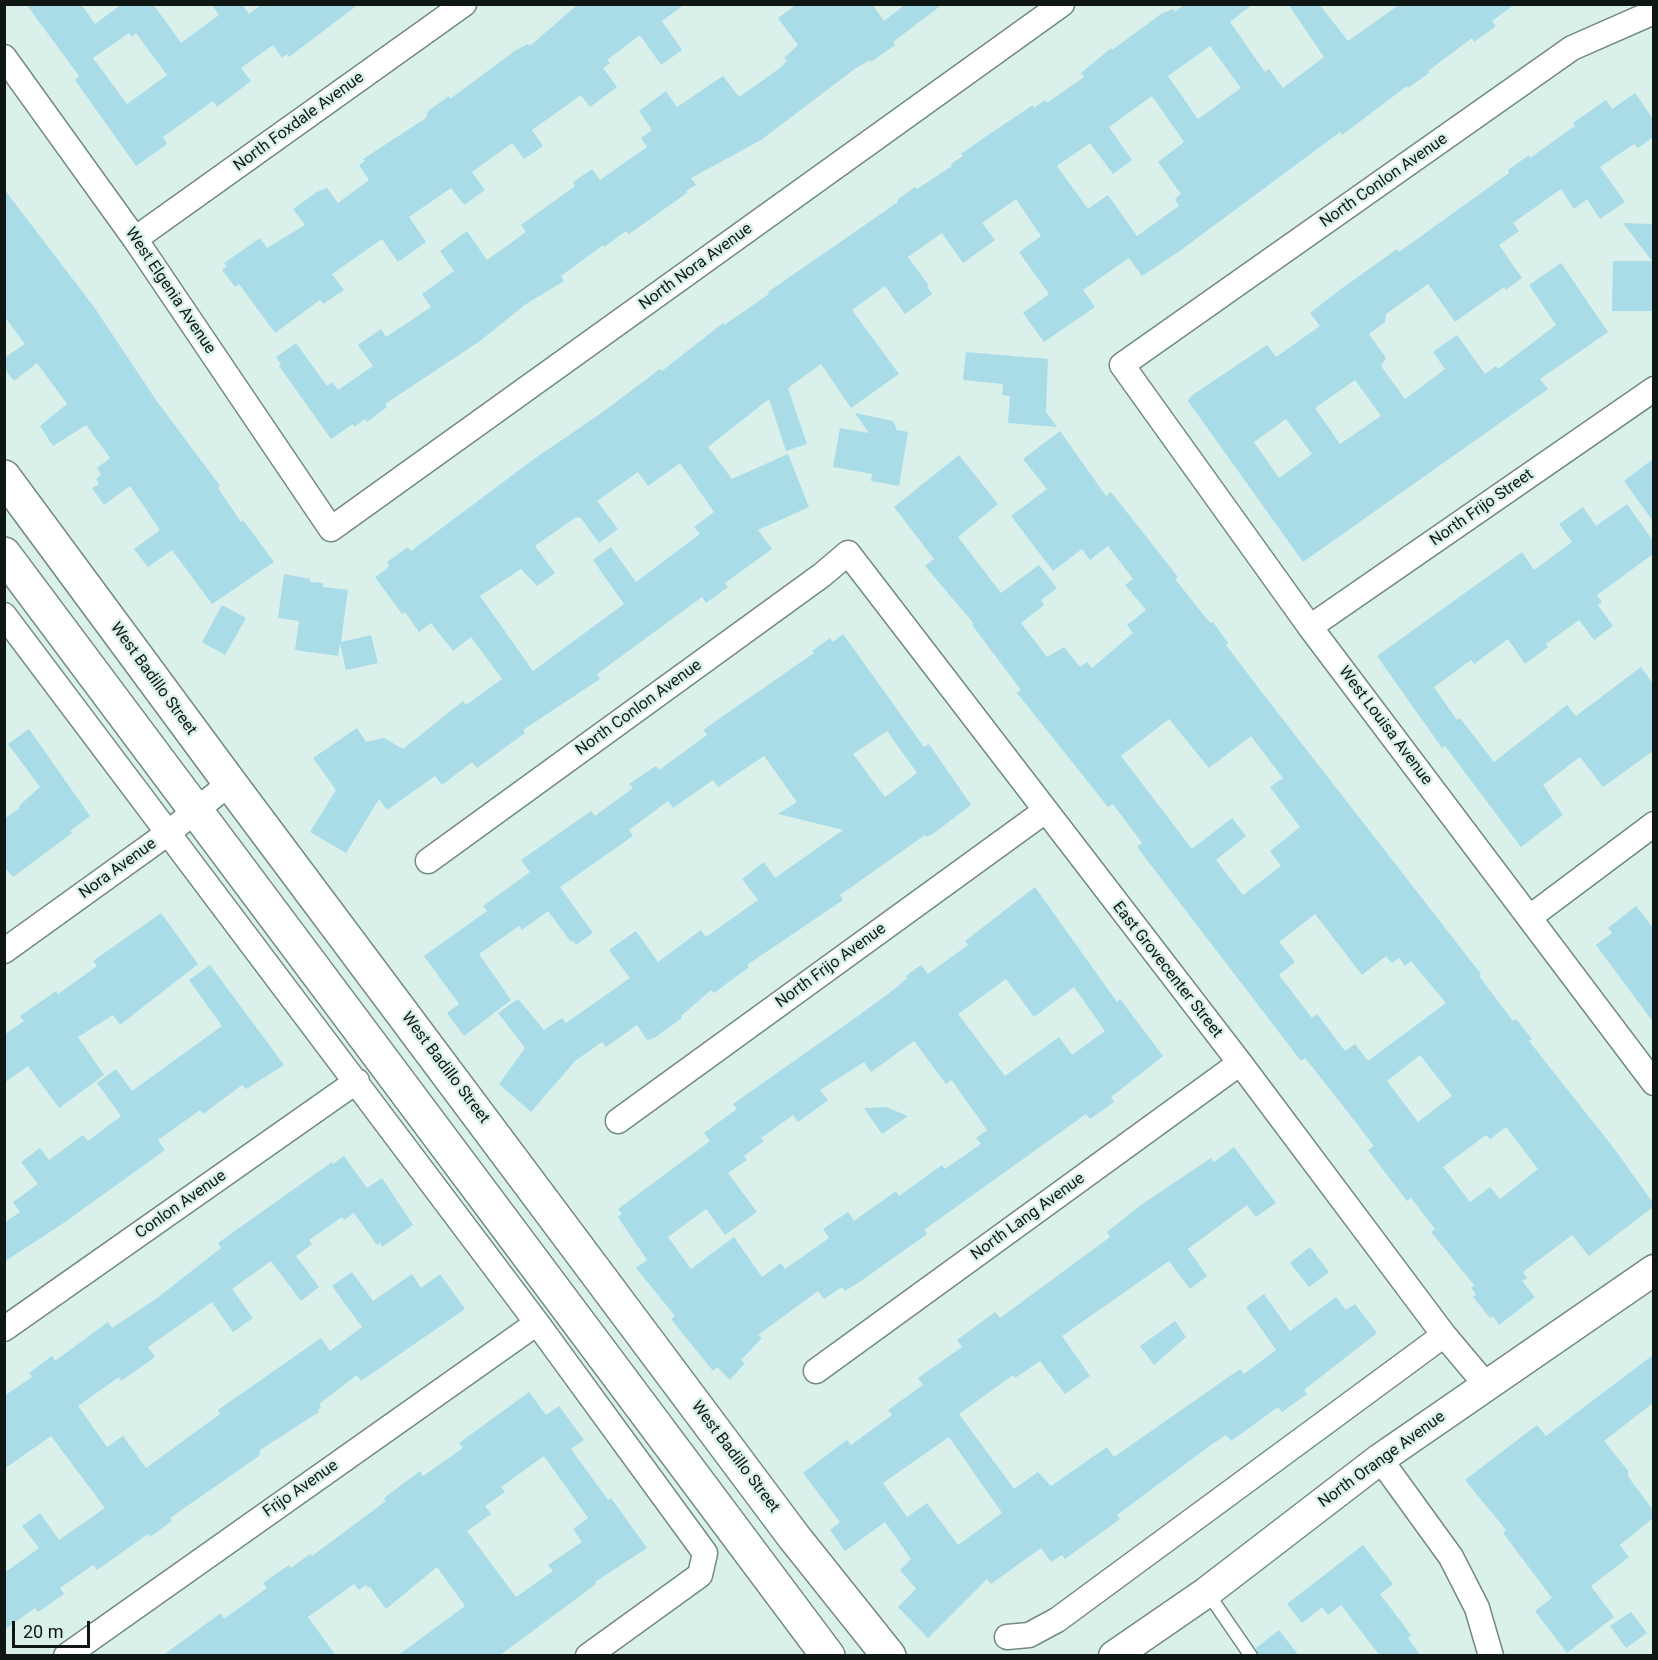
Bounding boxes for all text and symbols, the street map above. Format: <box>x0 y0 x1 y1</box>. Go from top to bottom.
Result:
street label: North Foxdale Avenue <box>230 68 368 176</box>
street label: North Conlon Avenue <box>1317 130 1451 232</box>
street label: North Nora Avenue <box>636 220 756 314</box>
street label: West Elgenia Avenue <box>121 224 219 358</box>
street label: North Frijo Street <box>1427 465 1537 551</box>
street label: West Badillo Street <box>106 619 200 739</box>
street label: North Conlon Avenue <box>572 656 706 760</box>
street label: West Louisa Avenue <box>1334 663 1436 789</box>
street label: Nora Avenue <box>76 835 160 903</box>
street label: East Grovecenter Street <box>1108 898 1226 1042</box>
street label: North Frijo Avenue <box>772 920 890 1012</box>
street label: West Badillo Street <box>397 1008 493 1128</box>
street label: Conlon Avenue <box>132 1167 230 1243</box>
street label: North Lang Avenue <box>967 1169 1089 1265</box>
street label: West Badillo Street <box>687 1397 783 1517</box>
street label: North Orange Avenue <box>1315 1408 1449 1512</box>
street label: Frijo Avenue <box>260 1456 342 1522</box>
scale bar <box>15 1609 93 1647</box>
text: 20 m <box>23 1621 63 1642</box>

